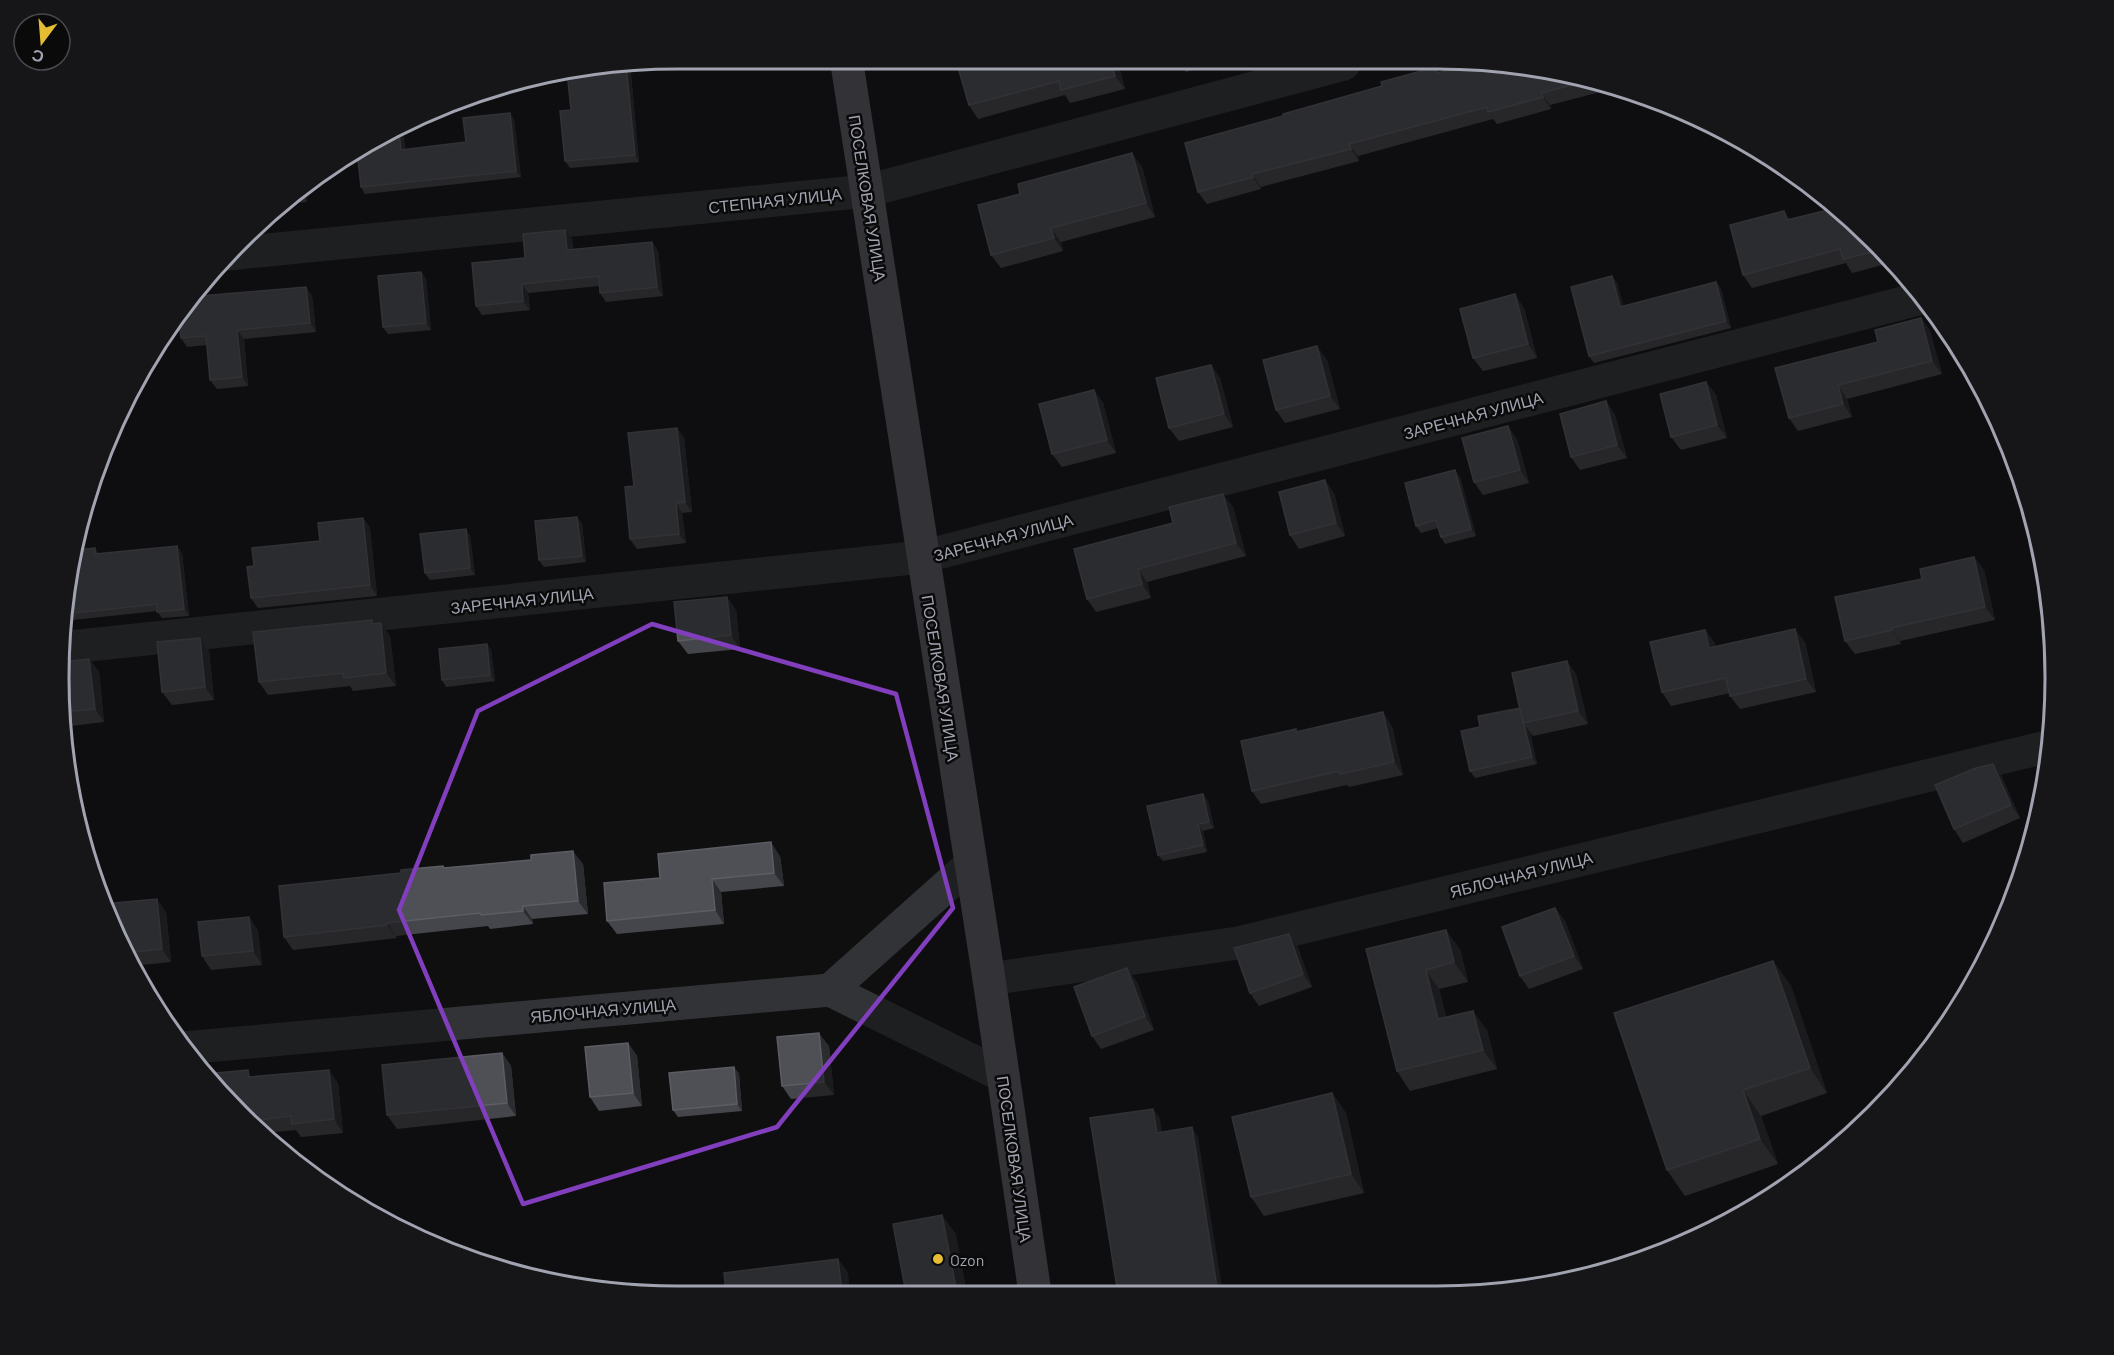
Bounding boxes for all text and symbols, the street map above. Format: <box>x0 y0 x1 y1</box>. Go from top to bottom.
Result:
north arrow <box>12 12 72 72</box>
text: С <box>29 46 46 68</box>
street label: ПОСЕЛКОВАЯ УЛИЦА <box>845 114 891 283</box>
street label: СТЕПНАЯ УЛИЦА <box>707 184 843 216</box>
street label: ЗАРЕЧНАЯ УЛИЦА <box>1401 387 1545 443</box>
street label: ЗАРЕЧНАЯ УЛИЦА <box>931 509 1075 565</box>
street label: ЗАРЕЧНАЯ УЛИЦА <box>450 583 595 617</box>
street label: ПОСЕЛКОВАЯ УЛИЦА <box>918 594 964 763</box>
street label: ЯБЛОЧНАЯ УЛИЦА <box>1448 847 1595 901</box>
street label: ЯБЛОЧНАЯ УЛИЦА <box>529 994 677 1026</box>
street label: ПОСЕЛКОВАЯ УЛИЦА <box>994 1075 1036 1244</box>
place label: Ozon <box>950 1250 984 1269</box>
marker: Ozon <box>931 1252 945 1266</box>

